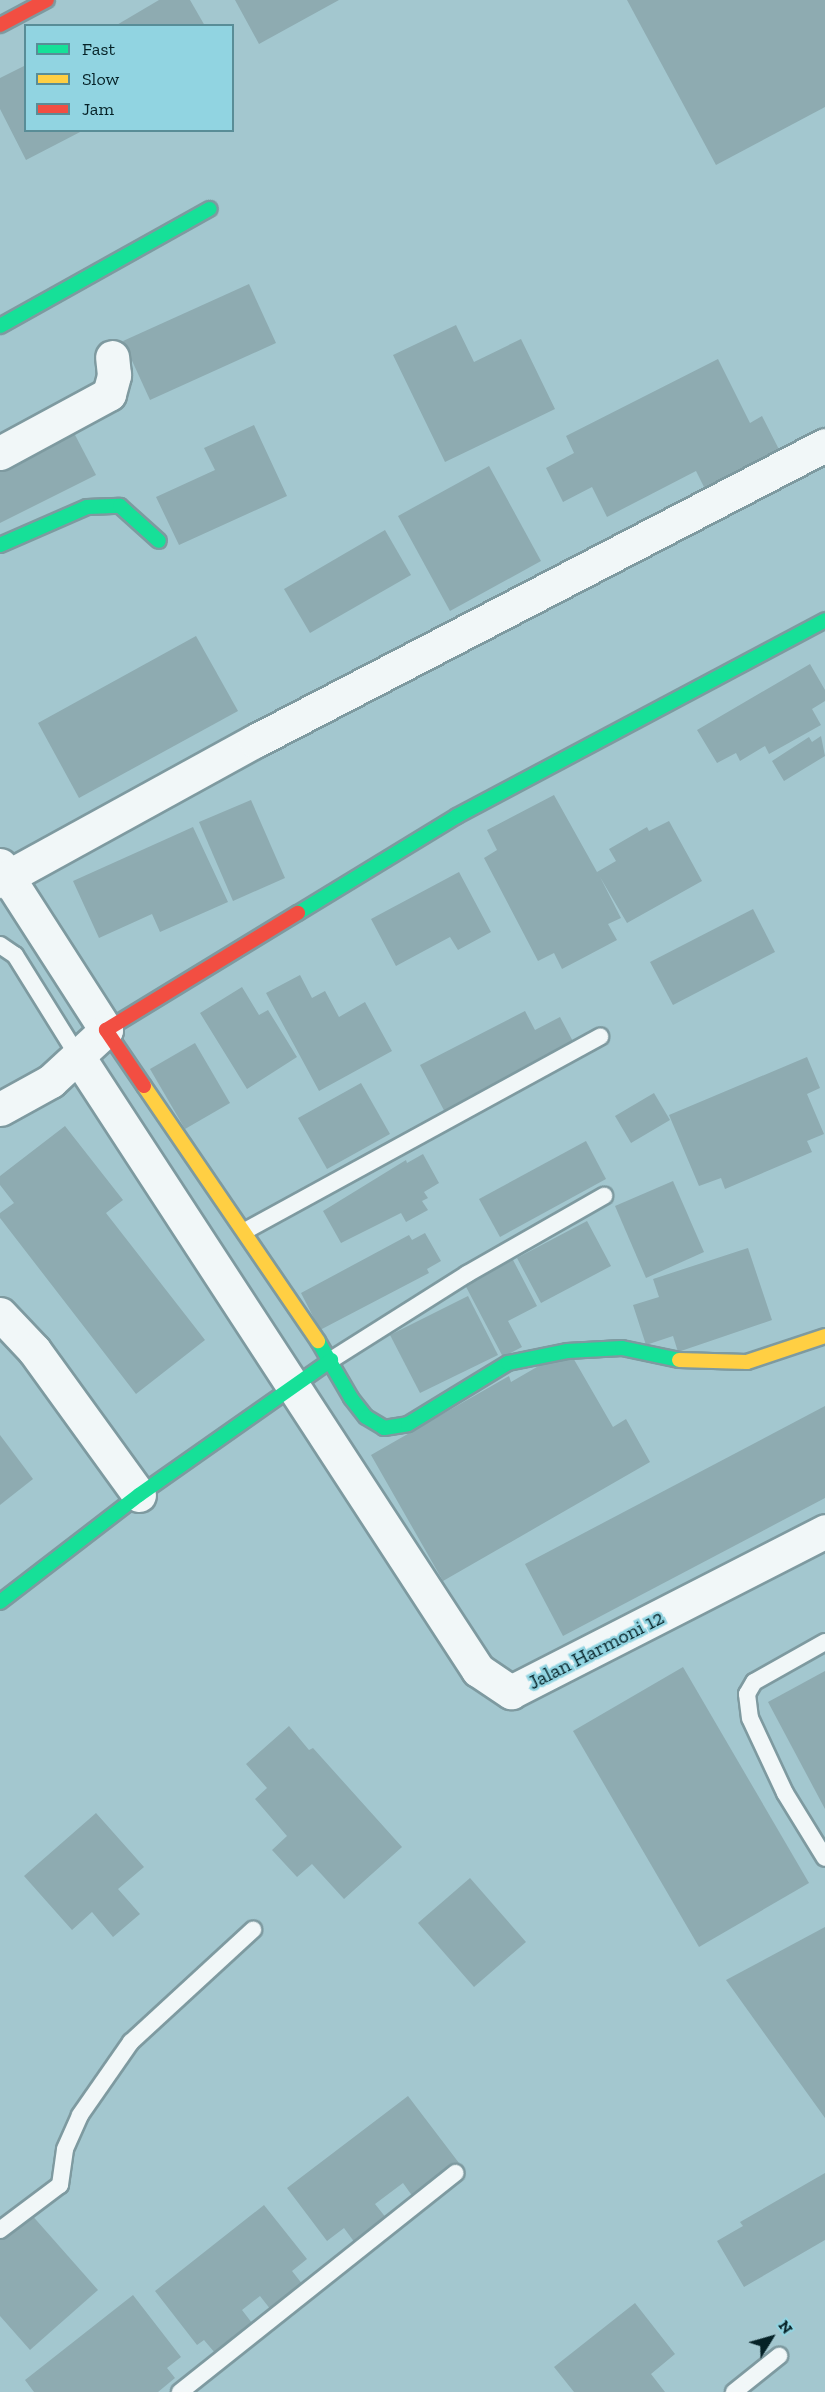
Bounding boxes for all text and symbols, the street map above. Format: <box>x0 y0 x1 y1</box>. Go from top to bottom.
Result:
legend <box>24 24 234 132</box>
text: Fast <box>82 38 115 60</box>
text: Slow <box>82 68 119 90</box>
text: Jam <box>82 98 114 120</box>
street label: Jalan Harmoni 12 <box>524 1605 668 1695</box>
north arrow <box>741 2308 801 2368</box>
text: N <box>775 2316 797 2337</box>

